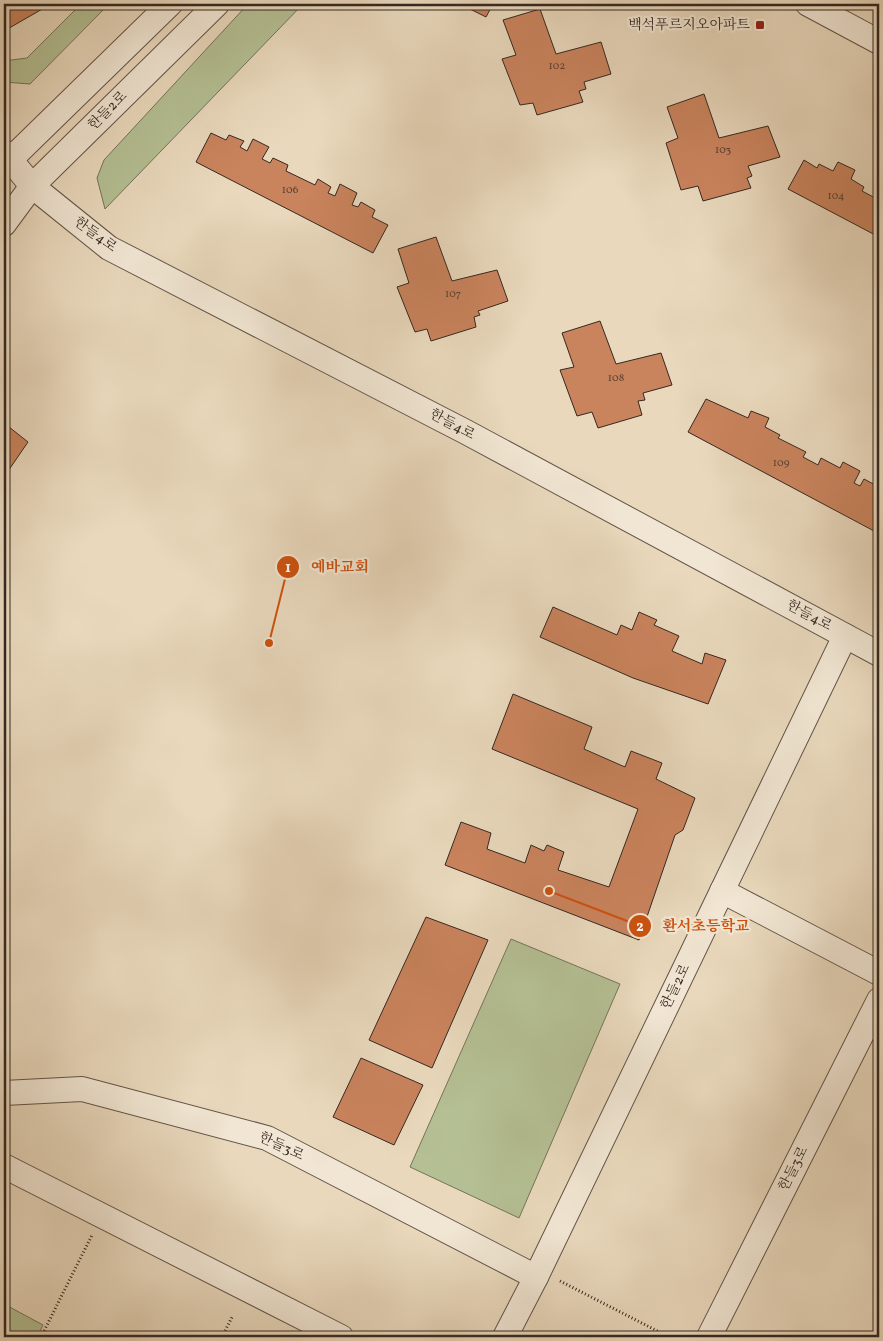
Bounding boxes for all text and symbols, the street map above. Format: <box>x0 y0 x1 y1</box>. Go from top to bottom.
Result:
place label: 백석푸르지오아파트 <box>628 16 750 35</box>
marker: 백석푸르지오아파트 <box>754 19 766 31</box>
house number: 102 <box>549 59 565 74</box>
street label: 한들2로 <box>84 87 132 135</box>
house number: 103 <box>715 143 731 158</box>
house number: 106 <box>282 183 299 198</box>
house number: 104 <box>827 189 845 204</box>
street label: 한들4로 <box>70 213 121 257</box>
house number: 107 <box>445 287 461 302</box>
house number: 108 <box>608 371 625 386</box>
street label: 한들4로 <box>426 405 478 445</box>
house number: 109 <box>773 456 790 471</box>
callout: 예바교회 <box>276 552 379 582</box>
text: 1 <box>285 558 291 579</box>
text: 예바교회 <box>311 558 369 579</box>
street label: 한들4로 <box>783 596 835 636</box>
callout: 환서초등학교 <box>628 911 760 941</box>
text: 2 <box>636 917 644 938</box>
text: 환서초등학교 <box>663 917 750 938</box>
street label: 한들2로 <box>657 961 695 1013</box>
street label: 한들3로 <box>255 1128 307 1166</box>
street label: 한들3로 <box>775 1143 814 1195</box>

